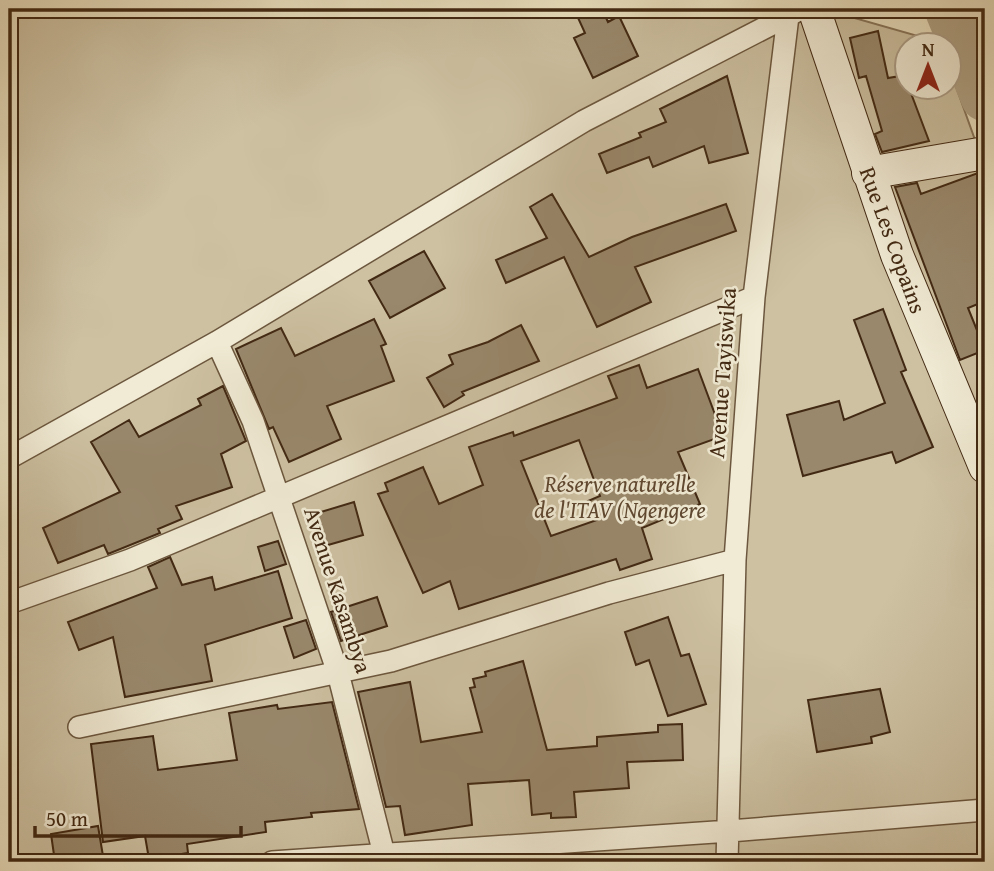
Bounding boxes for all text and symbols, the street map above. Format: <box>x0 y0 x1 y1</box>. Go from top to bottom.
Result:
north arrow <box>892 32 962 102</box>
text: N <box>922 35 935 63</box>
street label: Rue Les Copains <box>852 162 935 318</box>
street label: Avenue Tayiswika <box>699 286 744 459</box>
park label: Réserve naturelle de l'ITAV (Ngengere <box>534 467 706 526</box>
street label: Avenue Kasambya <box>296 503 381 677</box>
scale bar <box>35 794 242 838</box>
text: 50 m <box>46 803 88 834</box>

